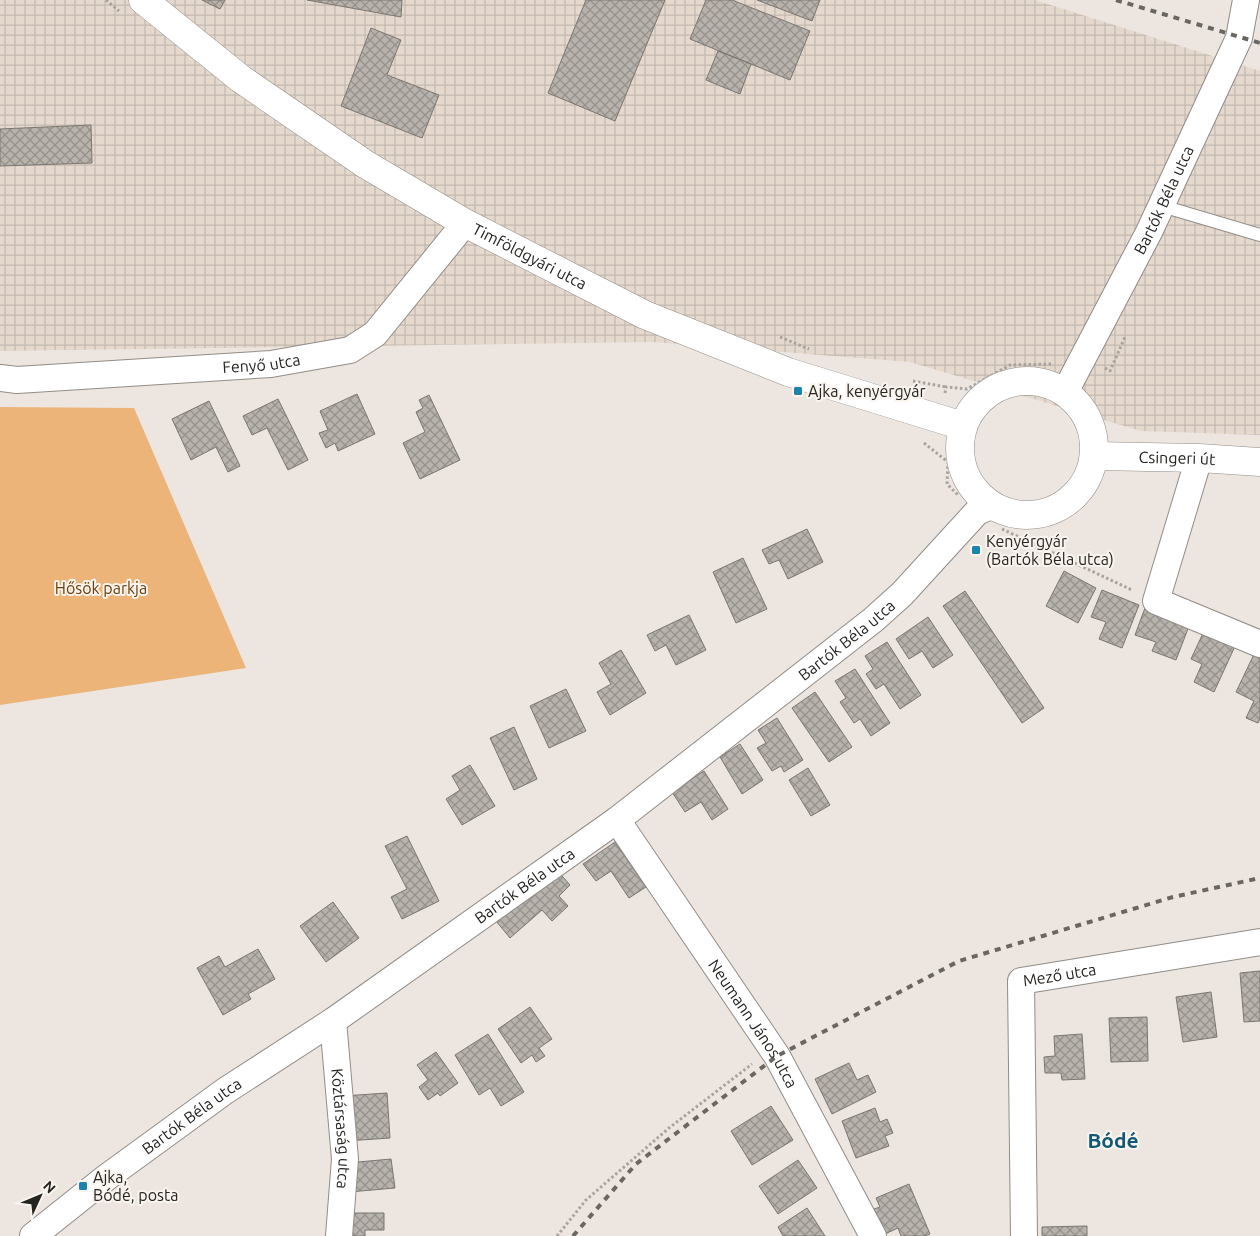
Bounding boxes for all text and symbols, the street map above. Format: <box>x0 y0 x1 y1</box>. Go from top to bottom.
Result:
street label: Bartók Béla utca <box>1130 143 1197 257</box>
street label: Timföldgyári utca <box>470 219 590 293</box>
street label: Fenyő utca <box>222 350 302 376</box>
place label: Ajka, kenyérgyár <box>808 382 926 400</box>
marker: Ajka, kenyérgyár <box>792 385 804 397</box>
street label: Csingeri út <box>1138 448 1217 468</box>
place label: Kenyérgyár (Bartók Béla utca) <box>986 532 1114 569</box>
marker: Kenyérgyár (Bartók Béla utca) <box>970 544 982 556</box>
park label: Hősök parkja <box>55 579 147 597</box>
street label: Bartók Béla utca <box>795 596 898 684</box>
street label: Bartók Béla utca <box>471 844 578 927</box>
street label: Neumann János utca <box>705 956 801 1091</box>
street label: Mező utca <box>1021 960 1097 990</box>
street label: Köztársaság utca <box>328 1068 354 1190</box>
street label: Bartók Béla utca <box>138 1074 244 1158</box>
district label: Bódé <box>1087 1128 1139 1152</box>
place label: Ajka, Bódé, posta <box>93 1168 178 1204</box>
north arrow <box>15 1171 65 1221</box>
text: N <box>40 1178 59 1196</box>
marker: Ajka, Bódé, posta <box>77 1180 89 1192</box>

